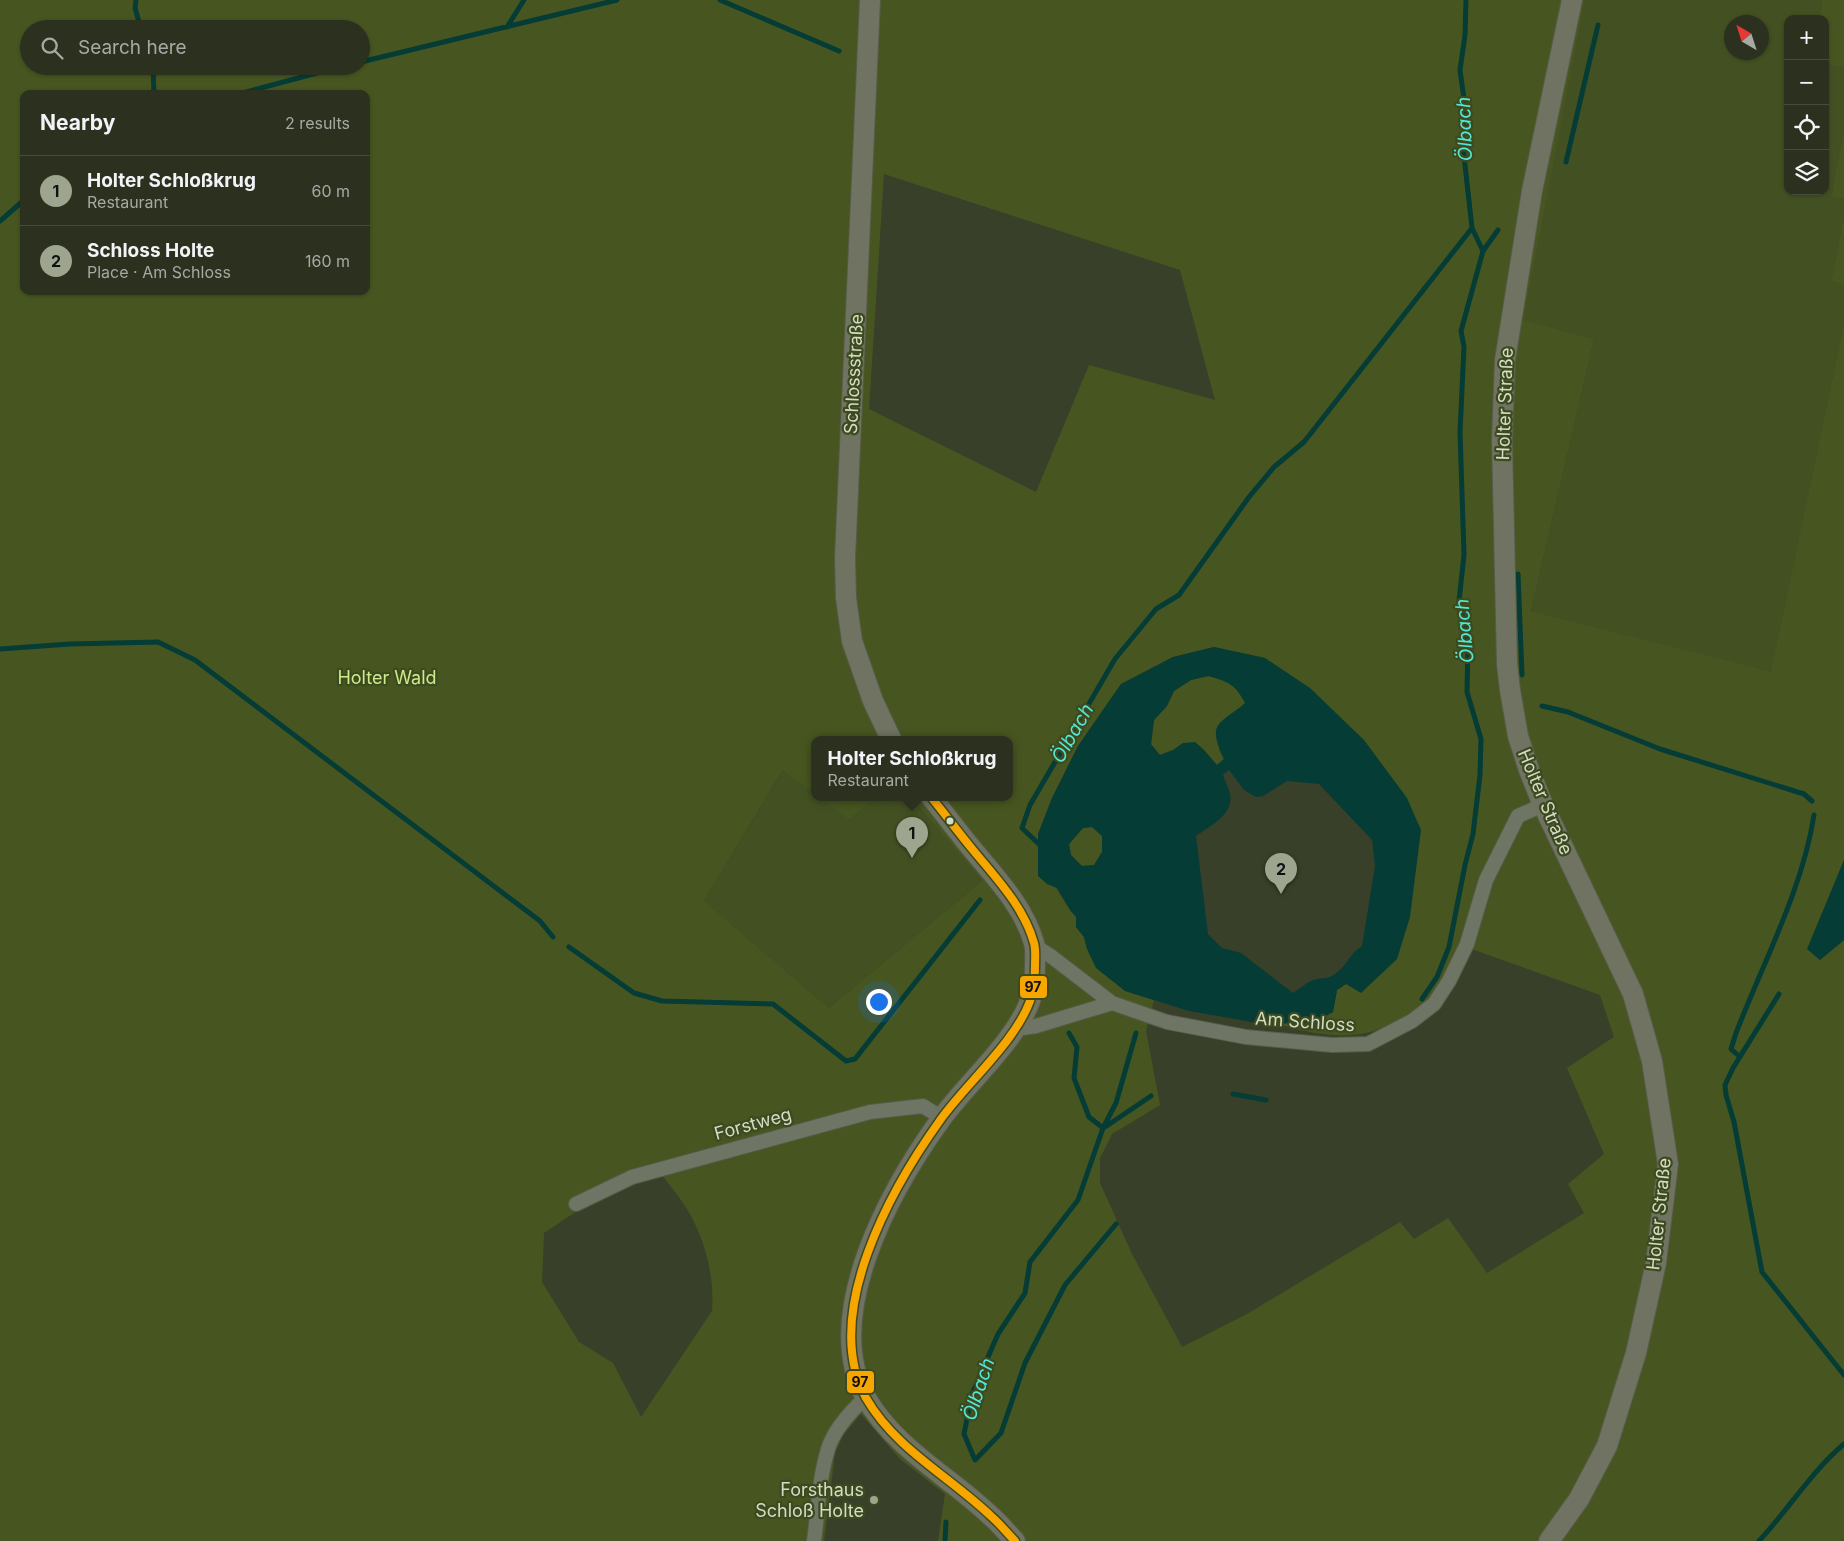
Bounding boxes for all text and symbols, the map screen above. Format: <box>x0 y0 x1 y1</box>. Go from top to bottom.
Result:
north arrow <box>1724 15 1769 60</box>
map controls <box>1784 15 1829 195</box>
button: + <box>1784 15 1829 60</box>
search box <box>20 20 370 75</box>
icon: search <box>38 34 66 62</box>
text: Search here <box>78 36 187 59</box>
button: − <box>1784 60 1829 105</box>
water label: Ölbach <box>1452 96 1477 162</box>
button: locate <box>1784 105 1829 150</box>
text: Nearby <box>40 110 115 135</box>
text: 2 results <box>285 113 350 133</box>
button: layers <box>1784 150 1829 195</box>
text: Holter Schloßkrug <box>87 169 256 192</box>
text: 1 <box>53 181 59 201</box>
text: 60 m <box>311 181 350 201</box>
text: Restaurant <box>87 192 168 212</box>
text: Schloss Holte <box>87 239 214 262</box>
text: 2 <box>51 251 61 271</box>
text: 160 m <box>305 251 350 271</box>
text: Place · Am Schloss <box>87 262 231 282</box>
street label: Schlossstraße <box>840 313 867 435</box>
street label: Holter Straße <box>1492 347 1517 461</box>
water label: Ölbach <box>1450 598 1479 664</box>
park label: Holter Wald <box>337 667 437 688</box>
water label: Ölbach <box>1046 700 1099 767</box>
popup <box>811 736 1013 801</box>
street label: Holter Straße <box>1514 746 1577 858</box>
text: Holter Schloßkrug <box>828 747 996 770</box>
text: Restaurant <box>828 770 909 790</box>
unlabelled marker <box>945 816 955 826</box>
pin: 1 <box>896 817 928 858</box>
pin: 2 <box>1265 853 1297 894</box>
line badge: 97 <box>1019 975 1048 999</box>
text: 97 <box>1025 978 1041 995</box>
your location <box>866 989 892 1015</box>
street label: Am Schloss <box>1254 1008 1356 1035</box>
street label: Forstweg <box>712 1103 794 1144</box>
street label: Holter Straße <box>1642 1157 1675 1271</box>
water label: Ölbach <box>958 1355 999 1423</box>
line badge: 97 <box>846 1370 875 1394</box>
text: 97 <box>852 1373 868 1390</box>
place label: Forsthaus Schloß Holte <box>755 1479 864 1521</box>
marker: Forsthaus Schloß Holte <box>868 1494 880 1506</box>

